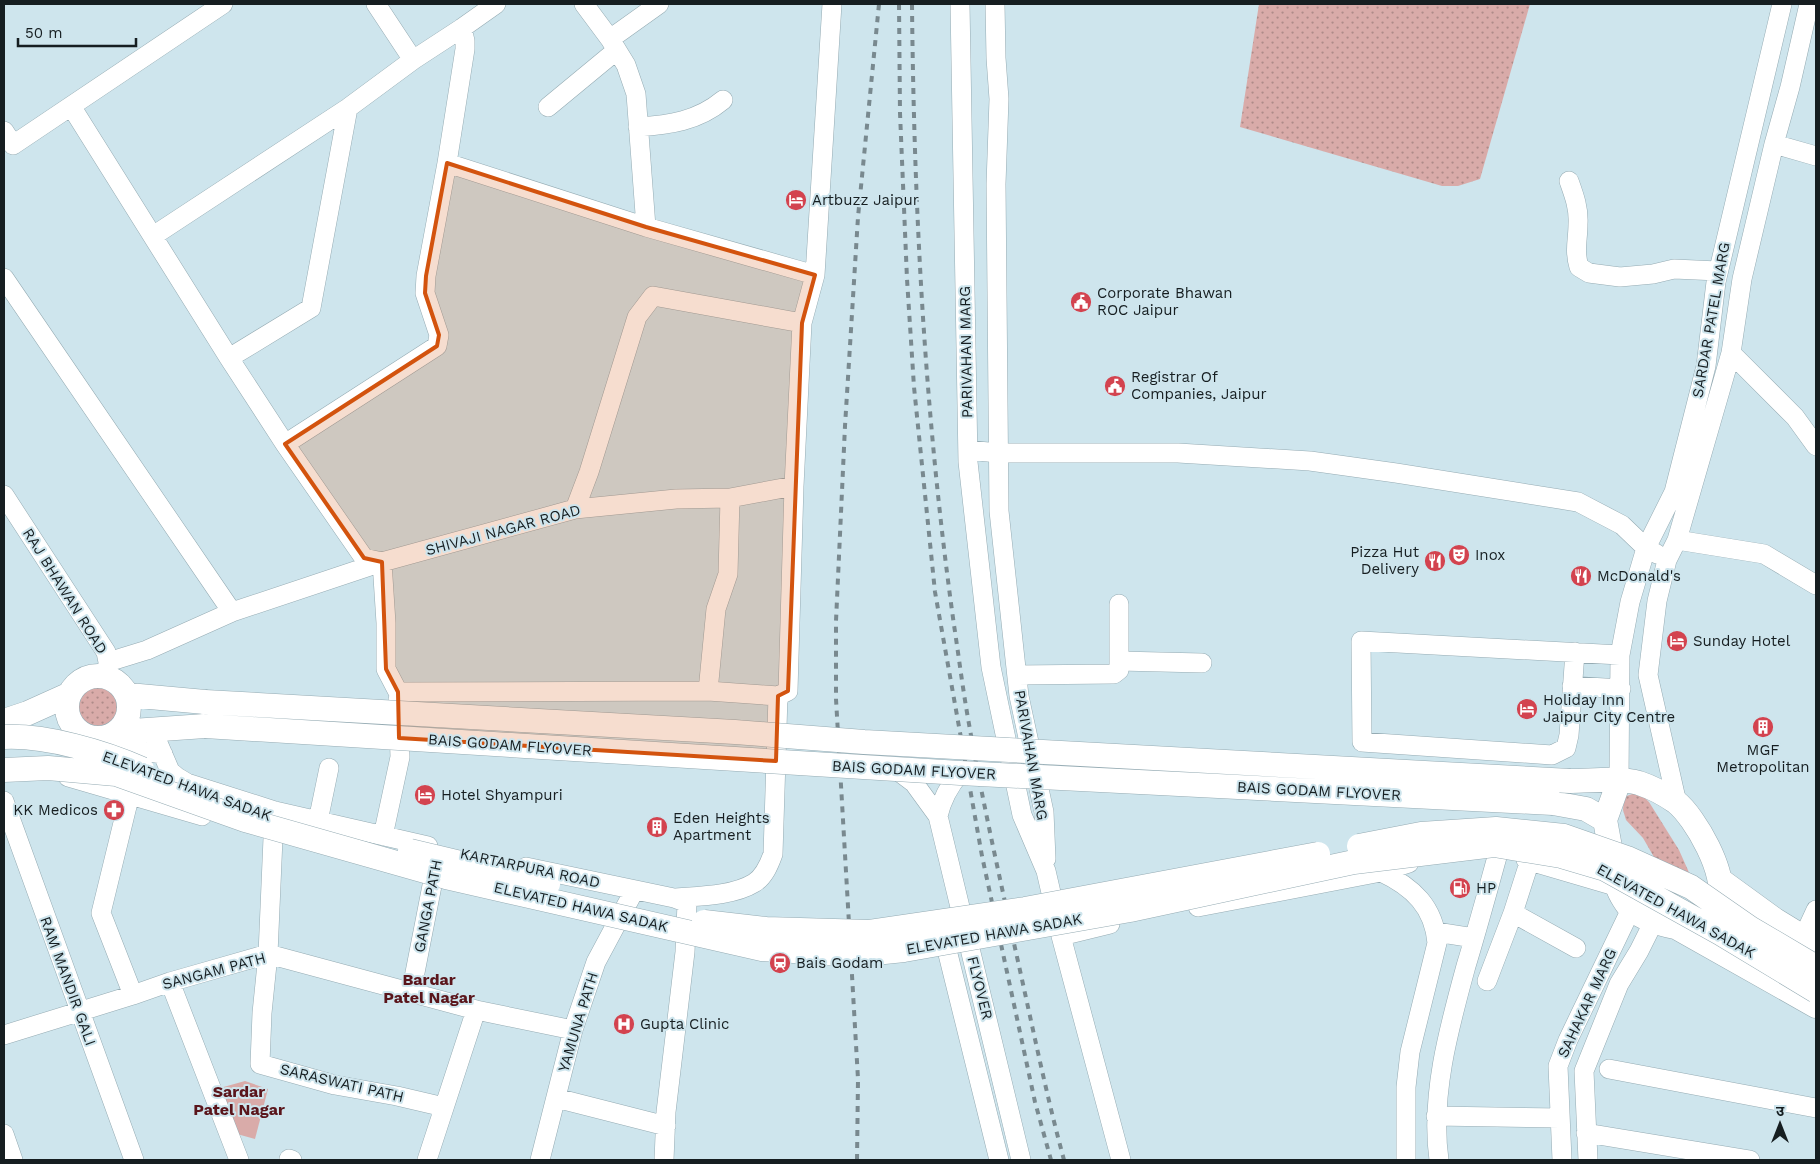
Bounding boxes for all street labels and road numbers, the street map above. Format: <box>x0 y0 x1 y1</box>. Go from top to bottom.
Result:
street label: SARDAR PATEL MARG <box>1688 241 1734 399</box>
street label: PARIVAHAN MARG <box>956 286 976 418</box>
street label: SHIVAJI NAGAR ROAD <box>424 501 582 559</box>
street label: RAJ BHAWAN ROAD <box>19 525 111 657</box>
street label: PARIVAHAN MARG <box>1011 688 1051 822</box>
street label: BAIS GODAM FLYOVER <box>428 730 592 760</box>
street label: ELEVATED HAWA SADAK <box>100 747 274 825</box>
street label: BAIS GODAM FLYOVER <box>832 757 996 783</box>
street label: BAIS GODAM FLYOVER <box>1237 778 1401 804</box>
street label: KARTARPURA ROAD <box>458 844 602 892</box>
street label: GANGA PATH <box>410 858 446 954</box>
street label: ELEVATED HAWA SADAK <box>1594 860 1758 962</box>
street label: ELEVATED HAWA SADAK <box>492 878 670 936</box>
street label: ELEVATED HAWA SADAK <box>905 910 1083 958</box>
street label: RAM MANDIR GALI <box>36 914 100 1048</box>
street label: SAHAKAR MARG <box>1554 945 1620 1061</box>
street label: SANGAM PATH <box>160 949 268 993</box>
street label: FLYOVER <box>963 954 997 1022</box>
street label: YAMUNA PATH <box>554 970 602 1074</box>
street label: SARASWATI PATH <box>278 1060 406 1106</box>

